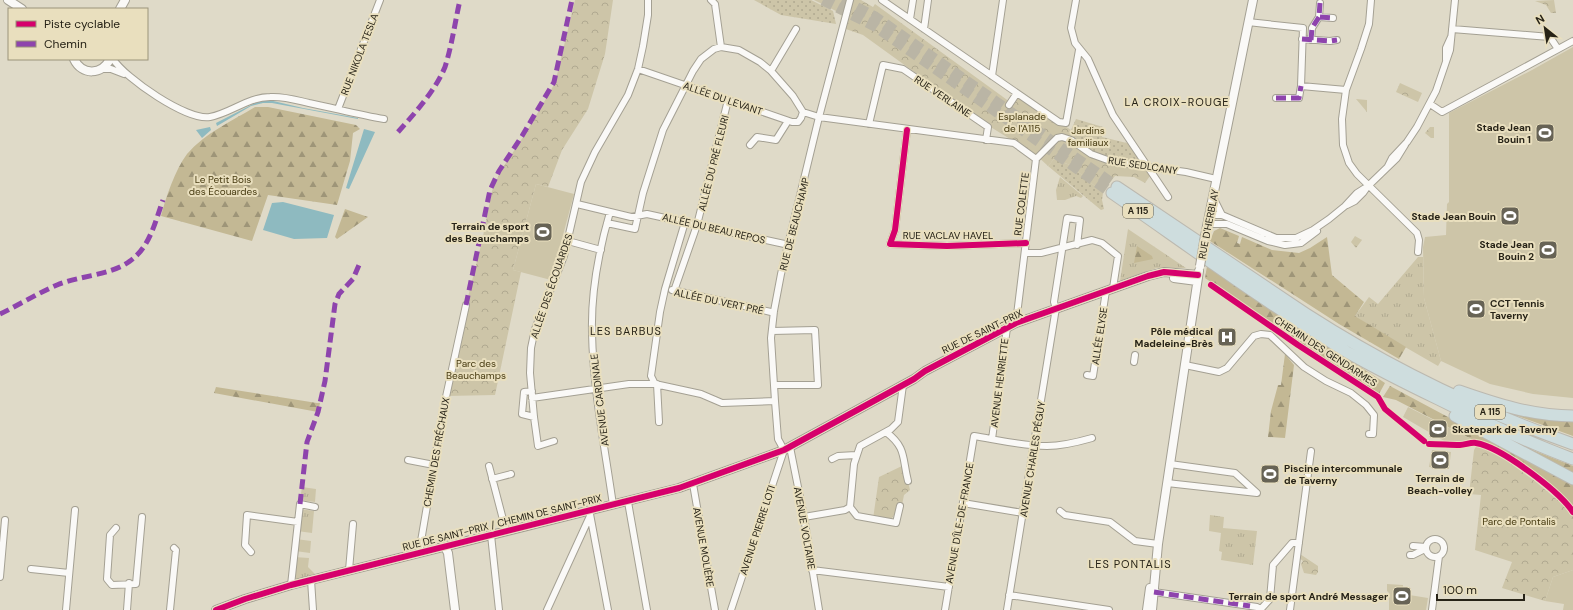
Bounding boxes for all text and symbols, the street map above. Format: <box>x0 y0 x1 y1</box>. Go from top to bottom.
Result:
legend <box>8 8 148 60</box>
north arrow <box>1525 8 1565 48</box>
street label: RUE NIKOLA TESLA <box>338 11 381 97</box>
text: N <box>1533 11 1547 27</box>
text: Piste cyclable <box>44 16 120 32</box>
text: Chemin <box>44 36 87 52</box>
street label: RUE VERLAINE <box>912 73 974 120</box>
street label: ALLÉE DU LEVANT <box>681 79 765 118</box>
district label: LA CROIX-ROUGE <box>1125 95 1229 109</box>
park label: Esplanade de l'A115 <box>998 110 1046 135</box>
street label: ALLÉE DU PRÉ FLEURI <box>695 114 732 212</box>
place label: Stade Jean Bouin 1 <box>1476 121 1531 146</box>
sports icon: Stade Jean Bouin 1 <box>1534 122 1556 144</box>
park label: Jardins familiaux <box>1068 124 1108 149</box>
street label: RUE SEDLCANY <box>1107 154 1179 177</box>
street label: RUE COLETTE <box>1011 171 1032 236</box>
park label: Le Petit Bois des Écouardes <box>189 173 257 198</box>
street label: RUE DE BEAUCHAMP <box>777 176 812 272</box>
street label: RUE D'HERBLAY <box>1195 188 1222 260</box>
road number: A 115 <box>1123 204 1153 218</box>
sports icon: Stade Jean Bouin <box>1499 205 1521 227</box>
street label: ALLÉE DU BEAU REPOS <box>661 210 767 247</box>
place label: Stade Jean Bouin <box>1411 210 1496 223</box>
place label: Terrain de sport des Beauchamps <box>445 220 529 245</box>
sports icon: Terrain de sport des Beauchamps <box>532 221 554 243</box>
street label: RUE VACLAV HAVEL <box>903 229 993 242</box>
street label: ALLÉE DES ÉCOUARDES <box>527 232 576 340</box>
place label: Stade Jean Bouin 2 <box>1479 238 1534 263</box>
sports icon: Stade Jean Bouin 2 <box>1537 239 1559 261</box>
street label: ALLÉE DU VERT PRÉ <box>673 286 765 317</box>
place label: CCT Tennis Taverny <box>1490 297 1545 322</box>
sports icon: CCT Tennis Taverny <box>1465 298 1487 320</box>
street label: RUE DE SAINT-PRIX <box>940 306 1025 357</box>
street label: ALLÉE ELYSE <box>1089 306 1110 366</box>
street label: CHEMIN DES GENDARMES <box>1272 313 1380 390</box>
district label: LES BARBUS <box>590 324 662 338</box>
place label: Pôle médical Madeleine-Brès <box>1135 325 1213 350</box>
hospital icon: Pôle médical Madeleine-Brès <box>1216 326 1238 348</box>
street label: AVENUE HENRIETTE <box>988 337 1011 428</box>
street label: AVENUE CARDINALE <box>587 353 612 447</box>
park label: Parc des Beauchamps <box>446 357 506 382</box>
street label: CHEMIN DES FRÉCHAUX <box>420 396 453 508</box>
street label: AVENUE CHARLES PÉGUY <box>1017 400 1048 518</box>
road number: A 115 <box>1475 405 1505 419</box>
sports icon: Skatepark de Taverny <box>1427 418 1449 440</box>
place label: Skatepark de Taverny <box>1452 423 1558 436</box>
sports icon: Terrain de Beach-volley <box>1429 449 1451 471</box>
street label: AVENUE D'ÎLE-DE-FRANCE <box>942 461 977 585</box>
place label: Piscine intercommunale de Taverny <box>1284 462 1403 487</box>
sports icon: Piscine intercommunale de Taverny <box>1259 463 1281 485</box>
place label: Terrain de Beach-volley <box>1408 472 1472 497</box>
street label: AVENUE PIERRE LOTI <box>737 484 778 577</box>
street label: AVENUE VOLTAIRE <box>791 486 818 571</box>
street label: RUE DE SAINT-PRIX / CHEMIN DE SAINT-PRIX <box>401 491 603 554</box>
street label: AVENUE MOLIÈRE <box>690 506 717 588</box>
park label: Parc de Pontalis <box>1482 515 1556 528</box>
district label: LES PONTALIS <box>1088 557 1172 571</box>
scale bar <box>1437 576 1524 602</box>
text: 100 m <box>1443 582 1477 598</box>
sports icon: Terrain de sport André Messager <box>1391 585 1413 607</box>
place label: Terrain de sport André Messager <box>1229 590 1388 603</box>

